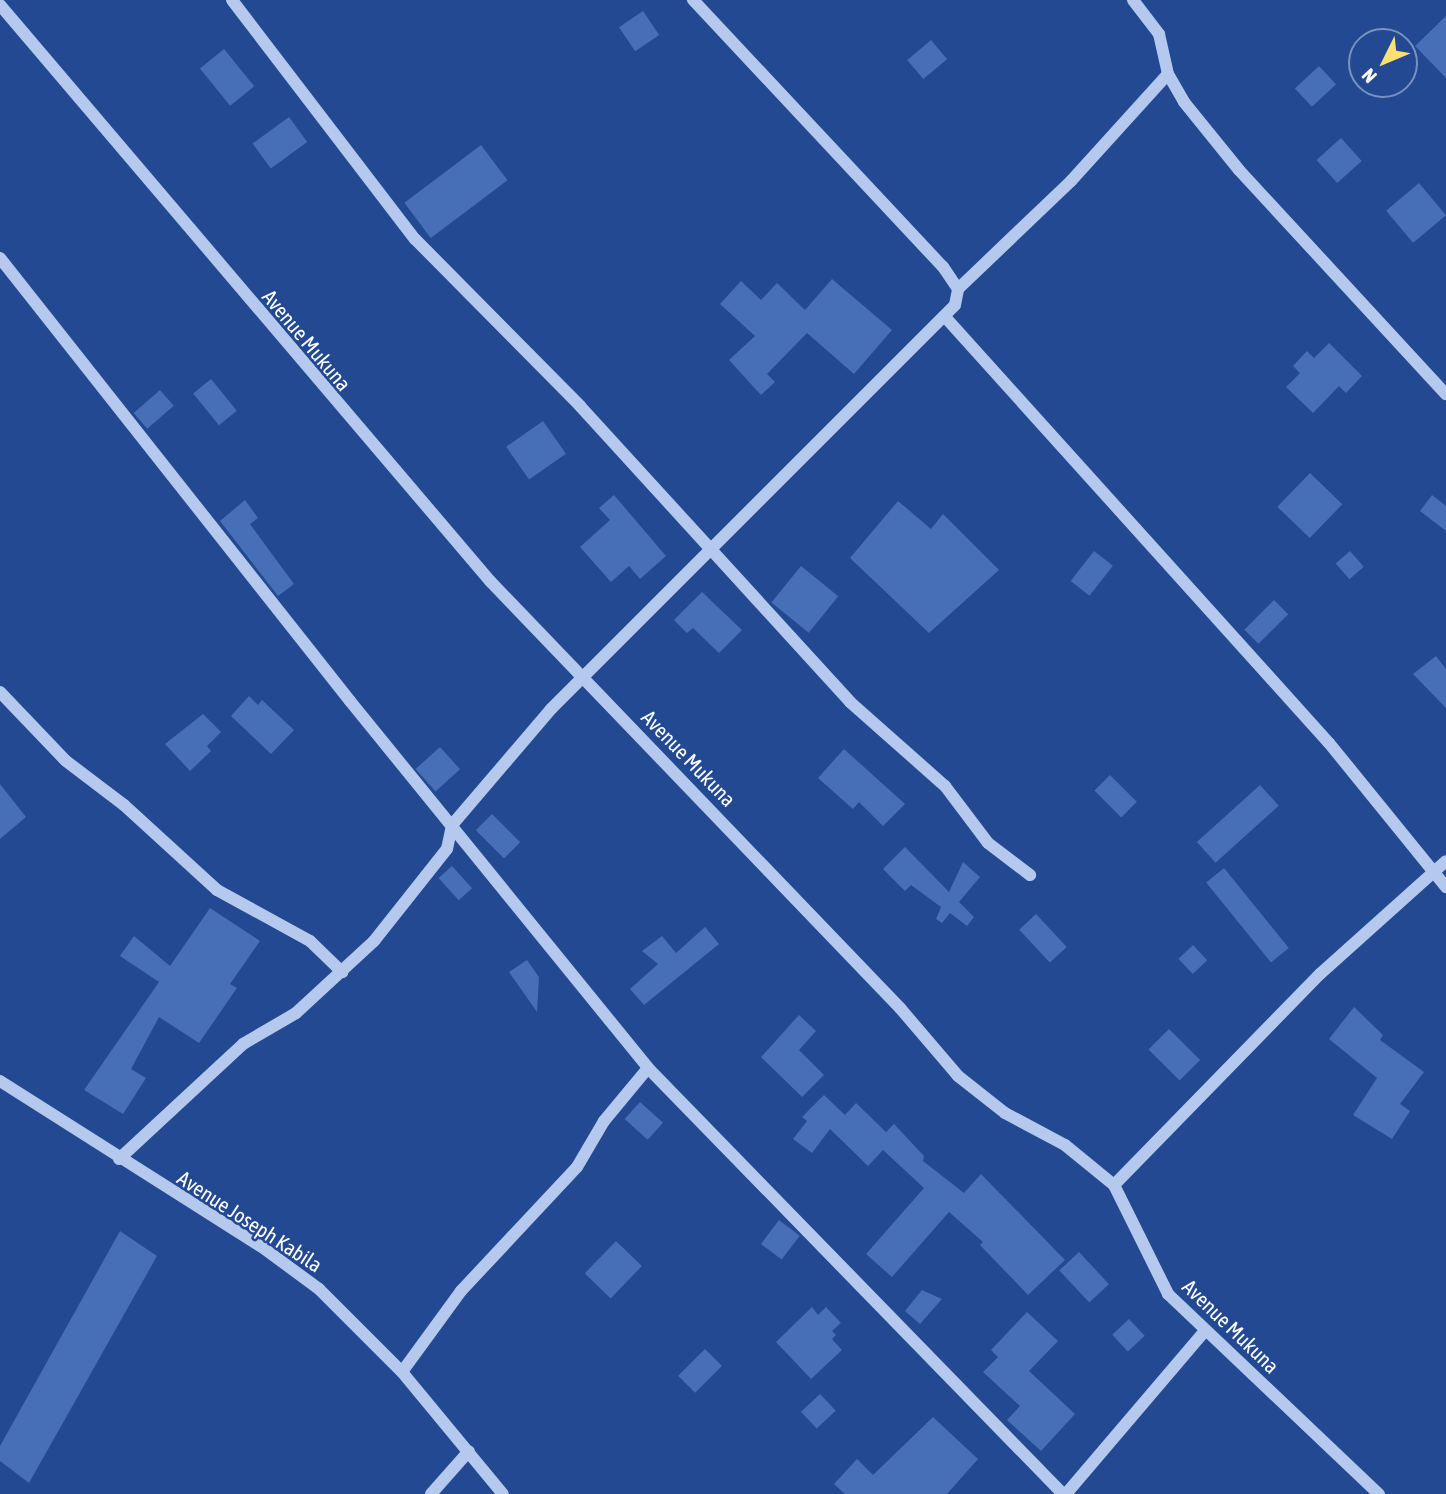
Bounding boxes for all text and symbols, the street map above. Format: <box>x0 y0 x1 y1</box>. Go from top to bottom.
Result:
north arrow <box>1348 28 1418 98</box>
text: N <box>1357 64 1381 88</box>
street label: Avenue Mukuna <box>257 284 357 396</box>
street label: Avenue Mukuna <box>637 704 741 812</box>
street label: Avenue Joseph Kabila <box>173 1165 327 1277</box>
street label: Avenue Mukuna <box>1177 1274 1285 1378</box>

